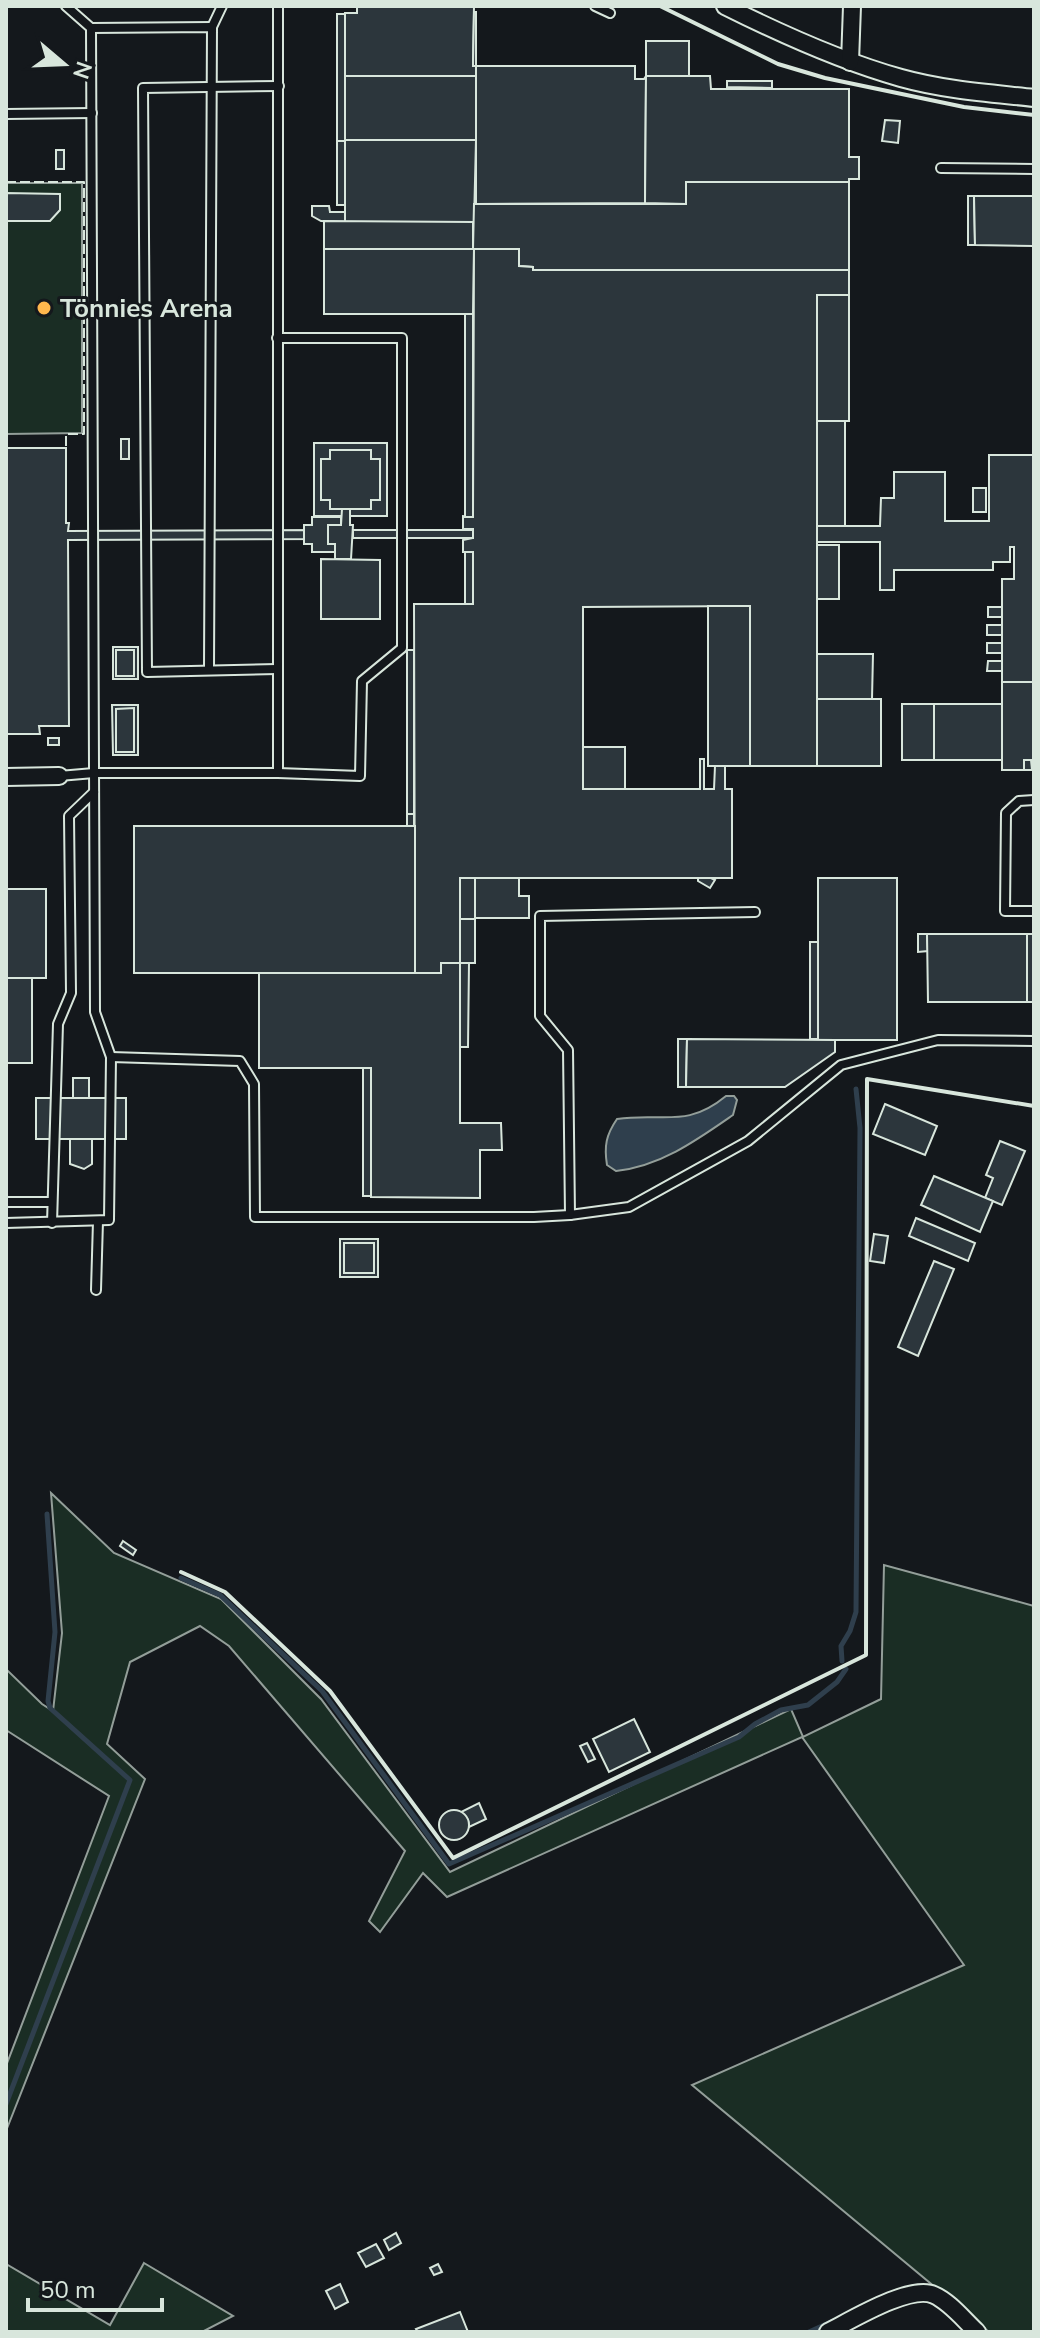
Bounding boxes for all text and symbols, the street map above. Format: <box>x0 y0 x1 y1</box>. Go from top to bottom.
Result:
north arrow <box>24 24 104 104</box>
text: N <box>65 58 99 83</box>
place label: Tönnies Arena <box>60 291 233 326</box>
marker: Tönnies Arena <box>35 299 53 317</box>
scale bar <box>28 2262 162 2312</box>
text: 50 m <box>40 2274 96 2306</box>

